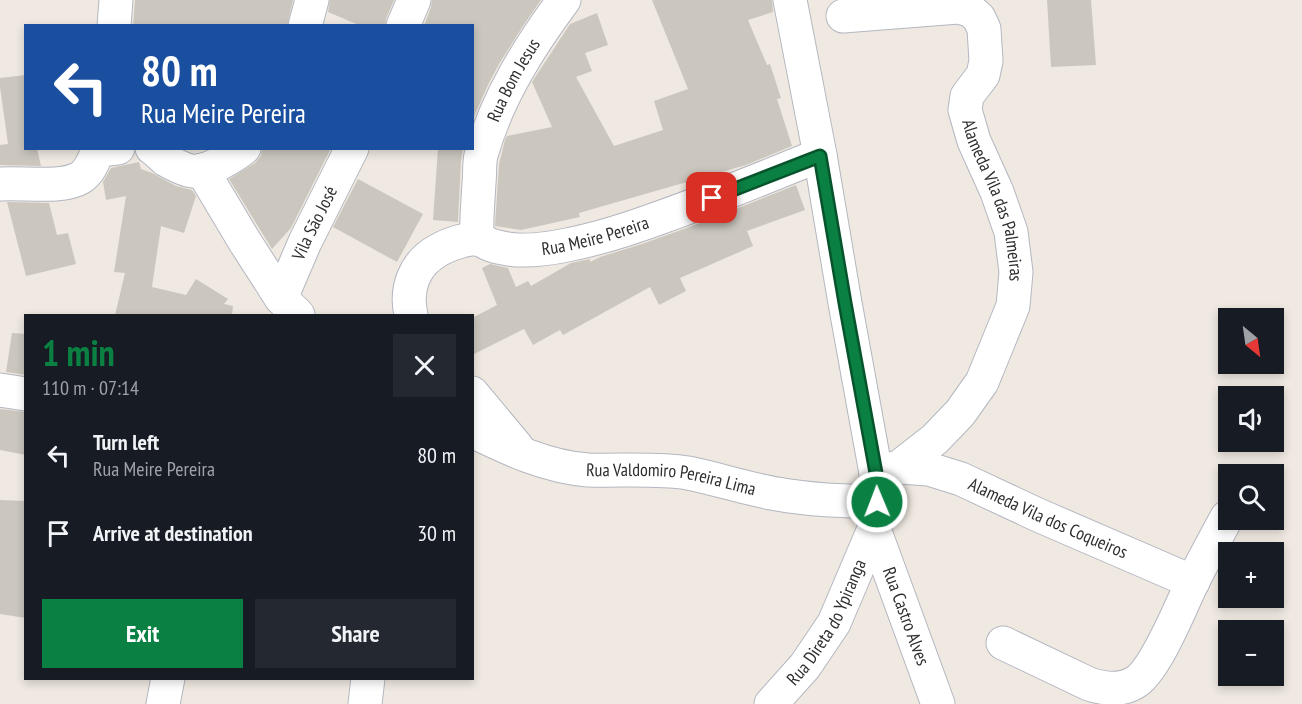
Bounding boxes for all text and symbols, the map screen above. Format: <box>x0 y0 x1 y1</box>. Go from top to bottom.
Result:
street label: Rua Bom Jesus <box>482 34 545 125</box>
text: 80 m <box>141 43 218 98</box>
icon: left <box>42 48 120 126</box>
text: Rua Meire Pereira <box>141 96 306 130</box>
street label: Alameda Vila das Palmeiras <box>957 116 1028 282</box>
pin <box>686 172 737 223</box>
icon: arrive <box>695 181 728 214</box>
street label: Vila São José <box>286 182 342 264</box>
street label: Rua Meire Pereira <box>540 211 652 260</box>
north arrow <box>1218 308 1284 374</box>
map controls <box>1218 308 1284 686</box>
text: 1 min <box>42 329 115 376</box>
button: close <box>393 334 456 397</box>
text: 110 m · 07:14 <box>42 375 139 401</box>
button: sound <box>1218 386 1284 452</box>
text: Turn left <box>93 428 159 456</box>
icon: left <box>42 439 75 472</box>
text: 80 m <box>417 441 456 469</box>
text: Rua Meire Pereira <box>93 456 215 482</box>
street label: Rua Valdomiro Pereira Lima <box>586 458 758 500</box>
button: search <box>1218 464 1284 530</box>
position arrow <box>845 470 909 534</box>
street label: Alameda Vila dos Coqueiros <box>965 472 1131 563</box>
icon: arrive <box>42 517 75 550</box>
text: Arrive at destination <box>93 519 253 547</box>
text: 30 m <box>417 519 456 547</box>
button: + <box>1218 542 1284 608</box>
street label: Rua Direta do Ypiranga <box>781 556 871 690</box>
street label: Rua Castro Alves <box>878 564 935 669</box>
button: Exit <box>42 599 243 668</box>
button: Share <box>255 599 456 668</box>
button: − <box>1218 620 1284 686</box>

